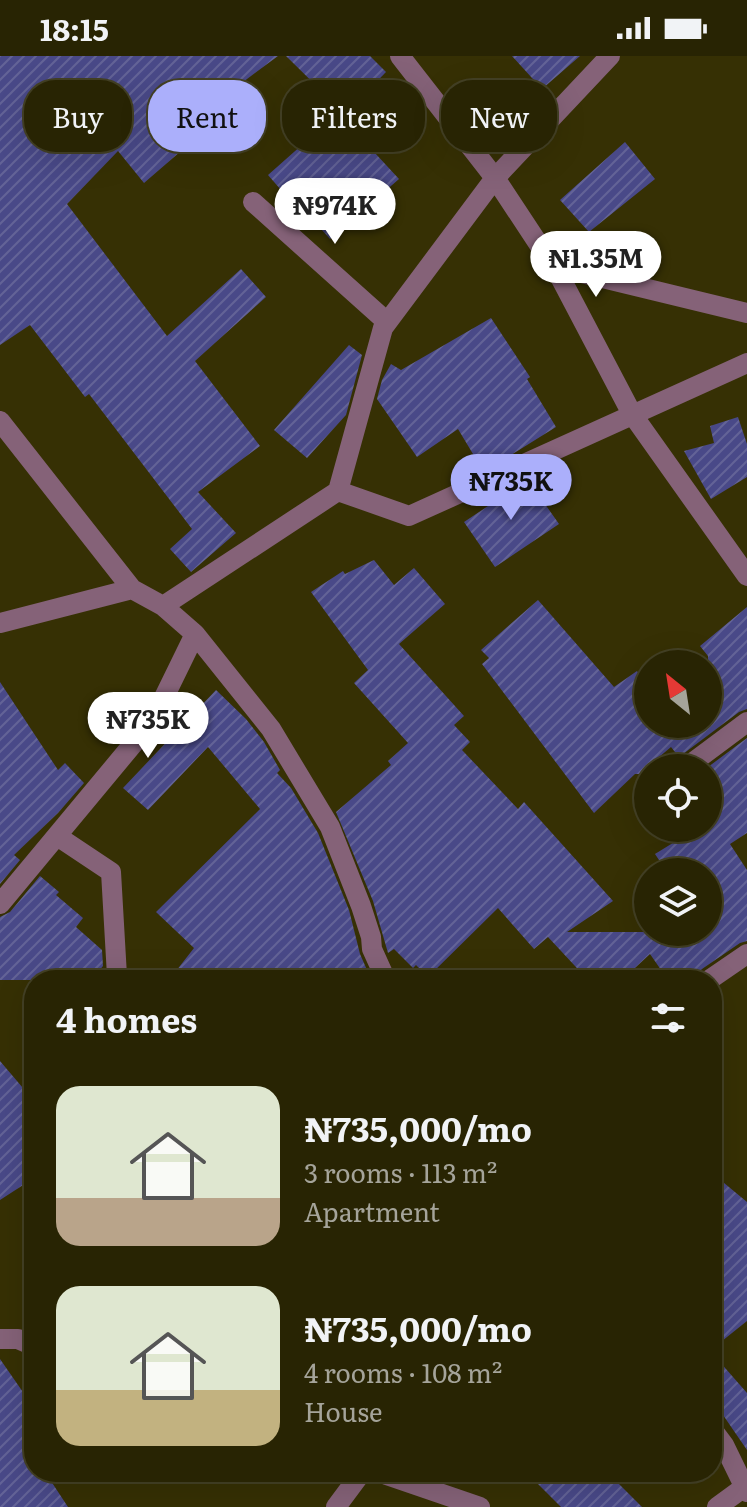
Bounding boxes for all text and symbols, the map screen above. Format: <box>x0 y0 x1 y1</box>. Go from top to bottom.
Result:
text: 18:15 <box>40 6 109 50</box>
chip: Buy <box>24 80 132 152</box>
chip: Rent <box>148 80 266 152</box>
chip: Filters <box>282 80 425 152</box>
chip: New <box>441 80 557 152</box>
pin: ₦974K <box>279 178 391 246</box>
text: ₦974K <box>293 184 377 223</box>
pin: ₦1.35M <box>531 231 661 299</box>
text: ₦1.35M <box>548 237 644 276</box>
pin: ₦735K <box>455 454 567 522</box>
text: ₦735K <box>469 460 553 499</box>
north arrow <box>634 650 722 738</box>
map controls <box>634 650 722 946</box>
pin: ₦735K <box>92 692 204 760</box>
text: ₦735K <box>106 698 190 737</box>
button: locate <box>634 754 722 842</box>
button: layers <box>634 858 722 946</box>
text: 4 homes <box>56 993 197 1043</box>
icon: filters <box>646 996 690 1040</box>
text: ₦735,000/mo <box>304 1102 532 1152</box>
icon: home <box>120 1118 216 1214</box>
text: 3 rooms · 113 m² <box>304 1152 497 1191</box>
text: Apartment <box>304 1191 440 1230</box>
text: ₦735,000/mo <box>304 1302 532 1352</box>
icon: home <box>120 1318 216 1414</box>
text: 4 rooms · 108 m² <box>304 1352 502 1391</box>
text: House <box>304 1391 382 1430</box>

